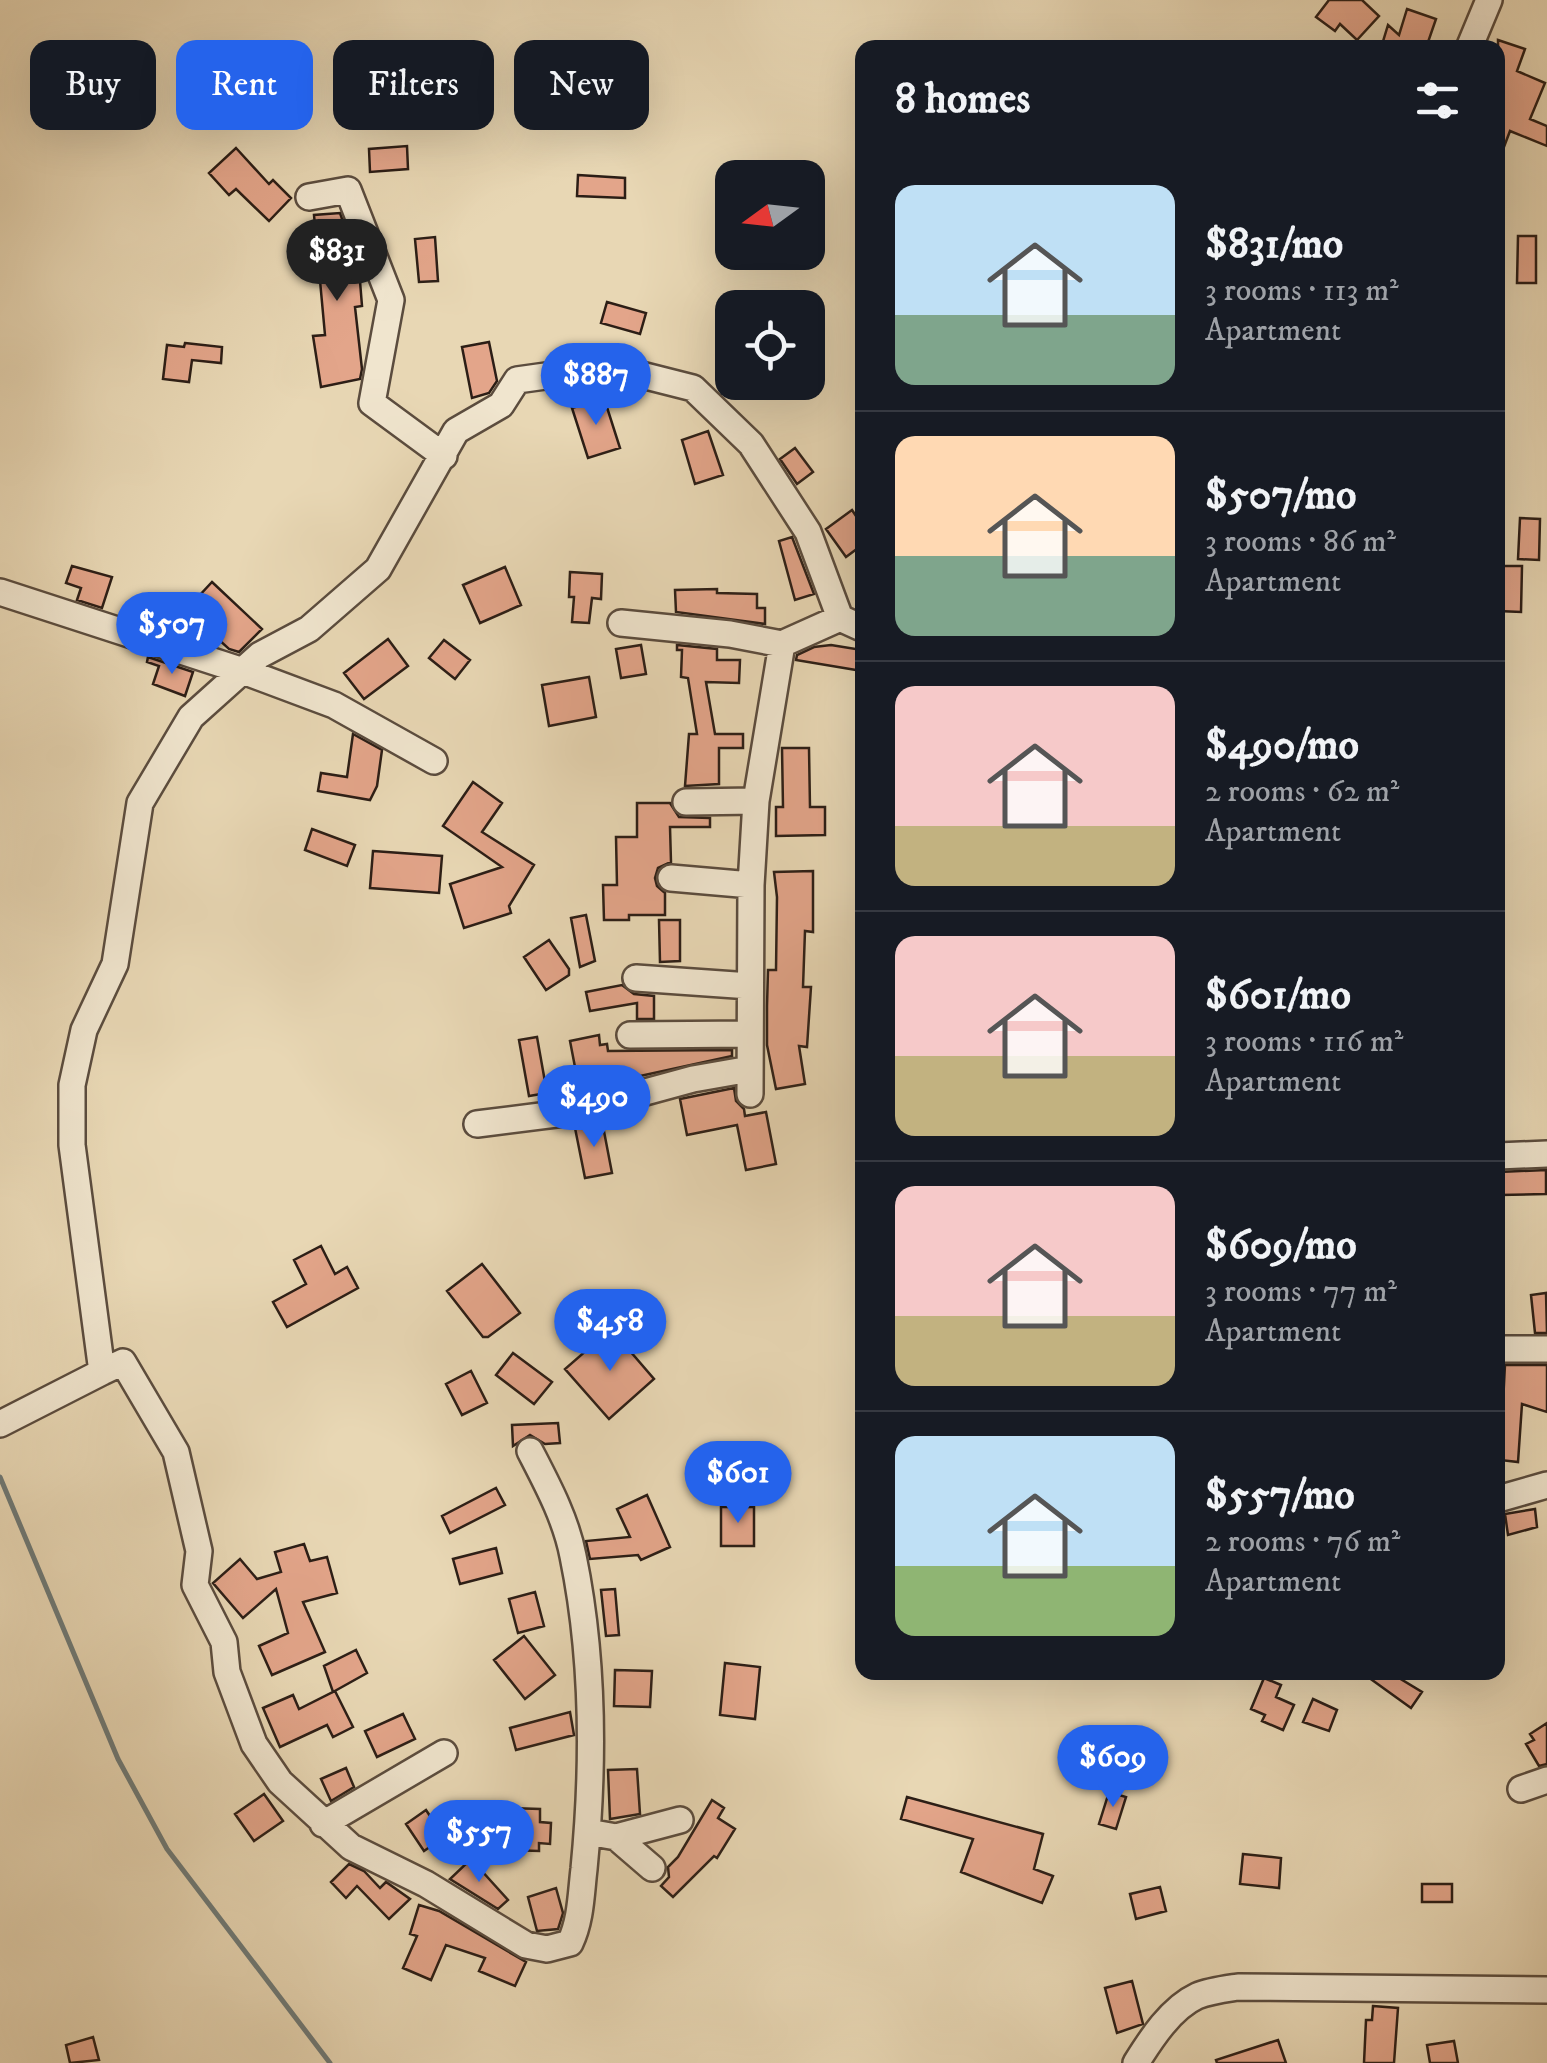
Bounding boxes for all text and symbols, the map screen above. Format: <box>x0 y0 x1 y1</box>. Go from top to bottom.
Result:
chip: Buy <box>30 40 156 130</box>
chip: Rent <box>176 40 313 130</box>
chip: Filters <box>333 40 494 130</box>
chip: New <box>514 40 649 130</box>
icon: filters <box>1410 73 1465 128</box>
text: 8 homes <box>895 74 1030 126</box>
north arrow <box>715 160 825 270</box>
map controls <box>715 160 825 400</box>
pin: $831 <box>278 219 396 304</box>
text: $831/mo <box>1205 219 1343 271</box>
icon: home <box>975 225 1095 345</box>
text: $831 <box>308 231 366 271</box>
text: 3 rooms · 113 m² <box>1205 271 1399 311</box>
button: locate <box>715 290 825 400</box>
text: Apartment <box>1205 311 1341 351</box>
pin: $887 <box>537 343 655 428</box>
text: $887 <box>563 355 629 395</box>
text: $507/mo <box>1205 470 1356 522</box>
icon: home <box>975 476 1095 596</box>
text: 3 rooms · 86 m² <box>1205 522 1396 562</box>
text: Apartment <box>1205 562 1341 602</box>
pin: $507 <box>113 592 231 677</box>
text: $507 <box>138 604 206 644</box>
text: $490/mo <box>1205 720 1359 772</box>
icon: home <box>975 726 1095 846</box>
text: 2 rooms · 62 m² <box>1205 772 1399 812</box>
text: Apartment <box>1205 812 1341 852</box>
text: $601/mo <box>1205 970 1351 1022</box>
icon: home <box>975 976 1095 1096</box>
text: 3 rooms · 116 m² <box>1205 1022 1403 1062</box>
text: Apartment <box>1205 1062 1341 1102</box>
pin: $490 <box>535 1065 653 1150</box>
text: $490 <box>559 1077 629 1117</box>
text: $609/mo <box>1205 1220 1357 1272</box>
icon: home <box>975 1226 1095 1346</box>
text: 3 rooms · 77 m² <box>1205 1272 1397 1312</box>
pin: $458 <box>551 1289 669 1374</box>
text: $458 <box>576 1301 644 1341</box>
text: Apartment <box>1205 1312 1341 1352</box>
pin: $601 <box>679 1441 797 1526</box>
text: $601 <box>707 1453 769 1493</box>
text: $557/mo <box>1205 1470 1355 1522</box>
icon: home <box>975 1476 1095 1596</box>
text: 2 rooms · 76 m² <box>1205 1522 1400 1562</box>
text: Apartment <box>1205 1562 1341 1602</box>
pin: $609 <box>1054 1725 1172 1810</box>
text: $609 <box>1079 1737 1147 1777</box>
pin: $557 <box>420 1800 538 1885</box>
text: $557 <box>446 1812 512 1852</box>

